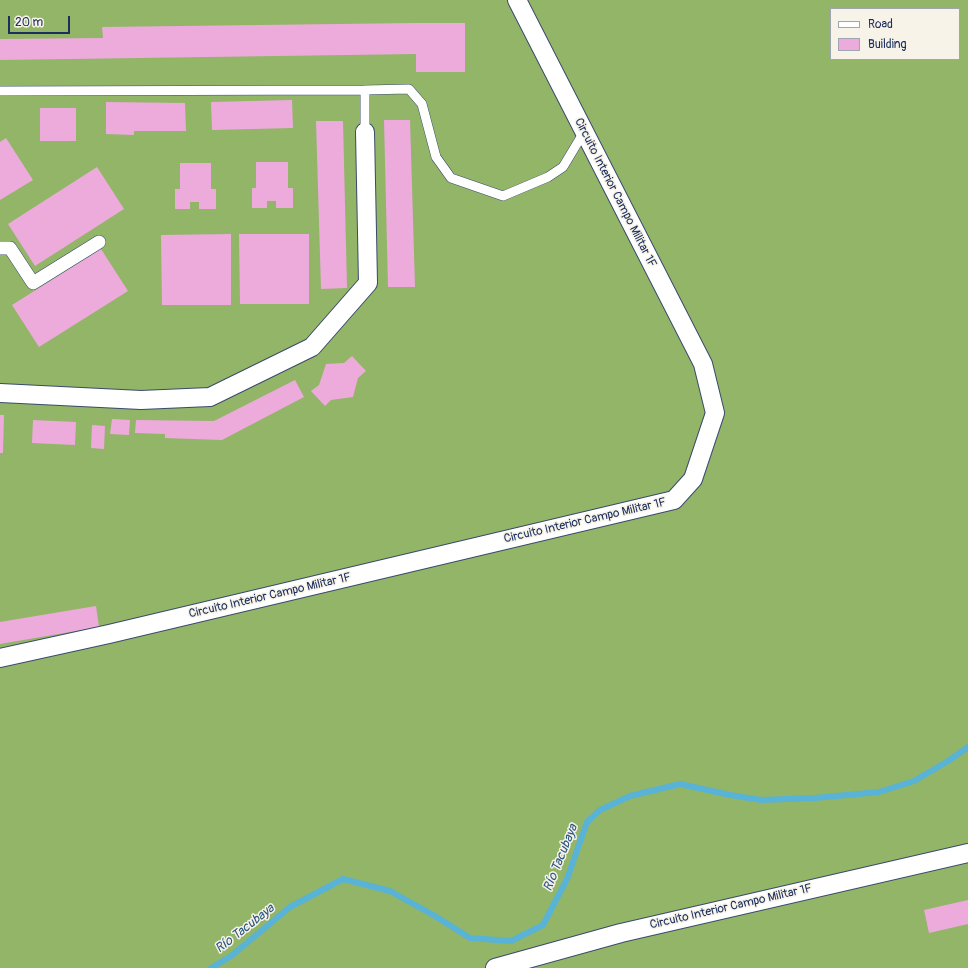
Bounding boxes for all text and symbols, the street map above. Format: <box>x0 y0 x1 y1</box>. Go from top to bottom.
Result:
scale bar <box>10 8 72 34</box>
legend <box>830 8 960 60</box>
text: 20 m <box>15 15 43 30</box>
text: Road <box>868 17 893 32</box>
text: Building <box>868 37 907 52</box>
street label: Circuito Interior Campo Militar 1F <box>571 116 659 270</box>
street label: Circuito Interior Campo Militar 1F <box>503 495 667 547</box>
street label: Circuito Interior Campo Militar 1F <box>188 570 352 622</box>
water label: Río Tacubaya <box>541 822 581 894</box>
street label: Circuito Interior Campo Militar 1F <box>649 881 813 933</box>
water label: Río Tacubaya <box>212 901 278 957</box>

